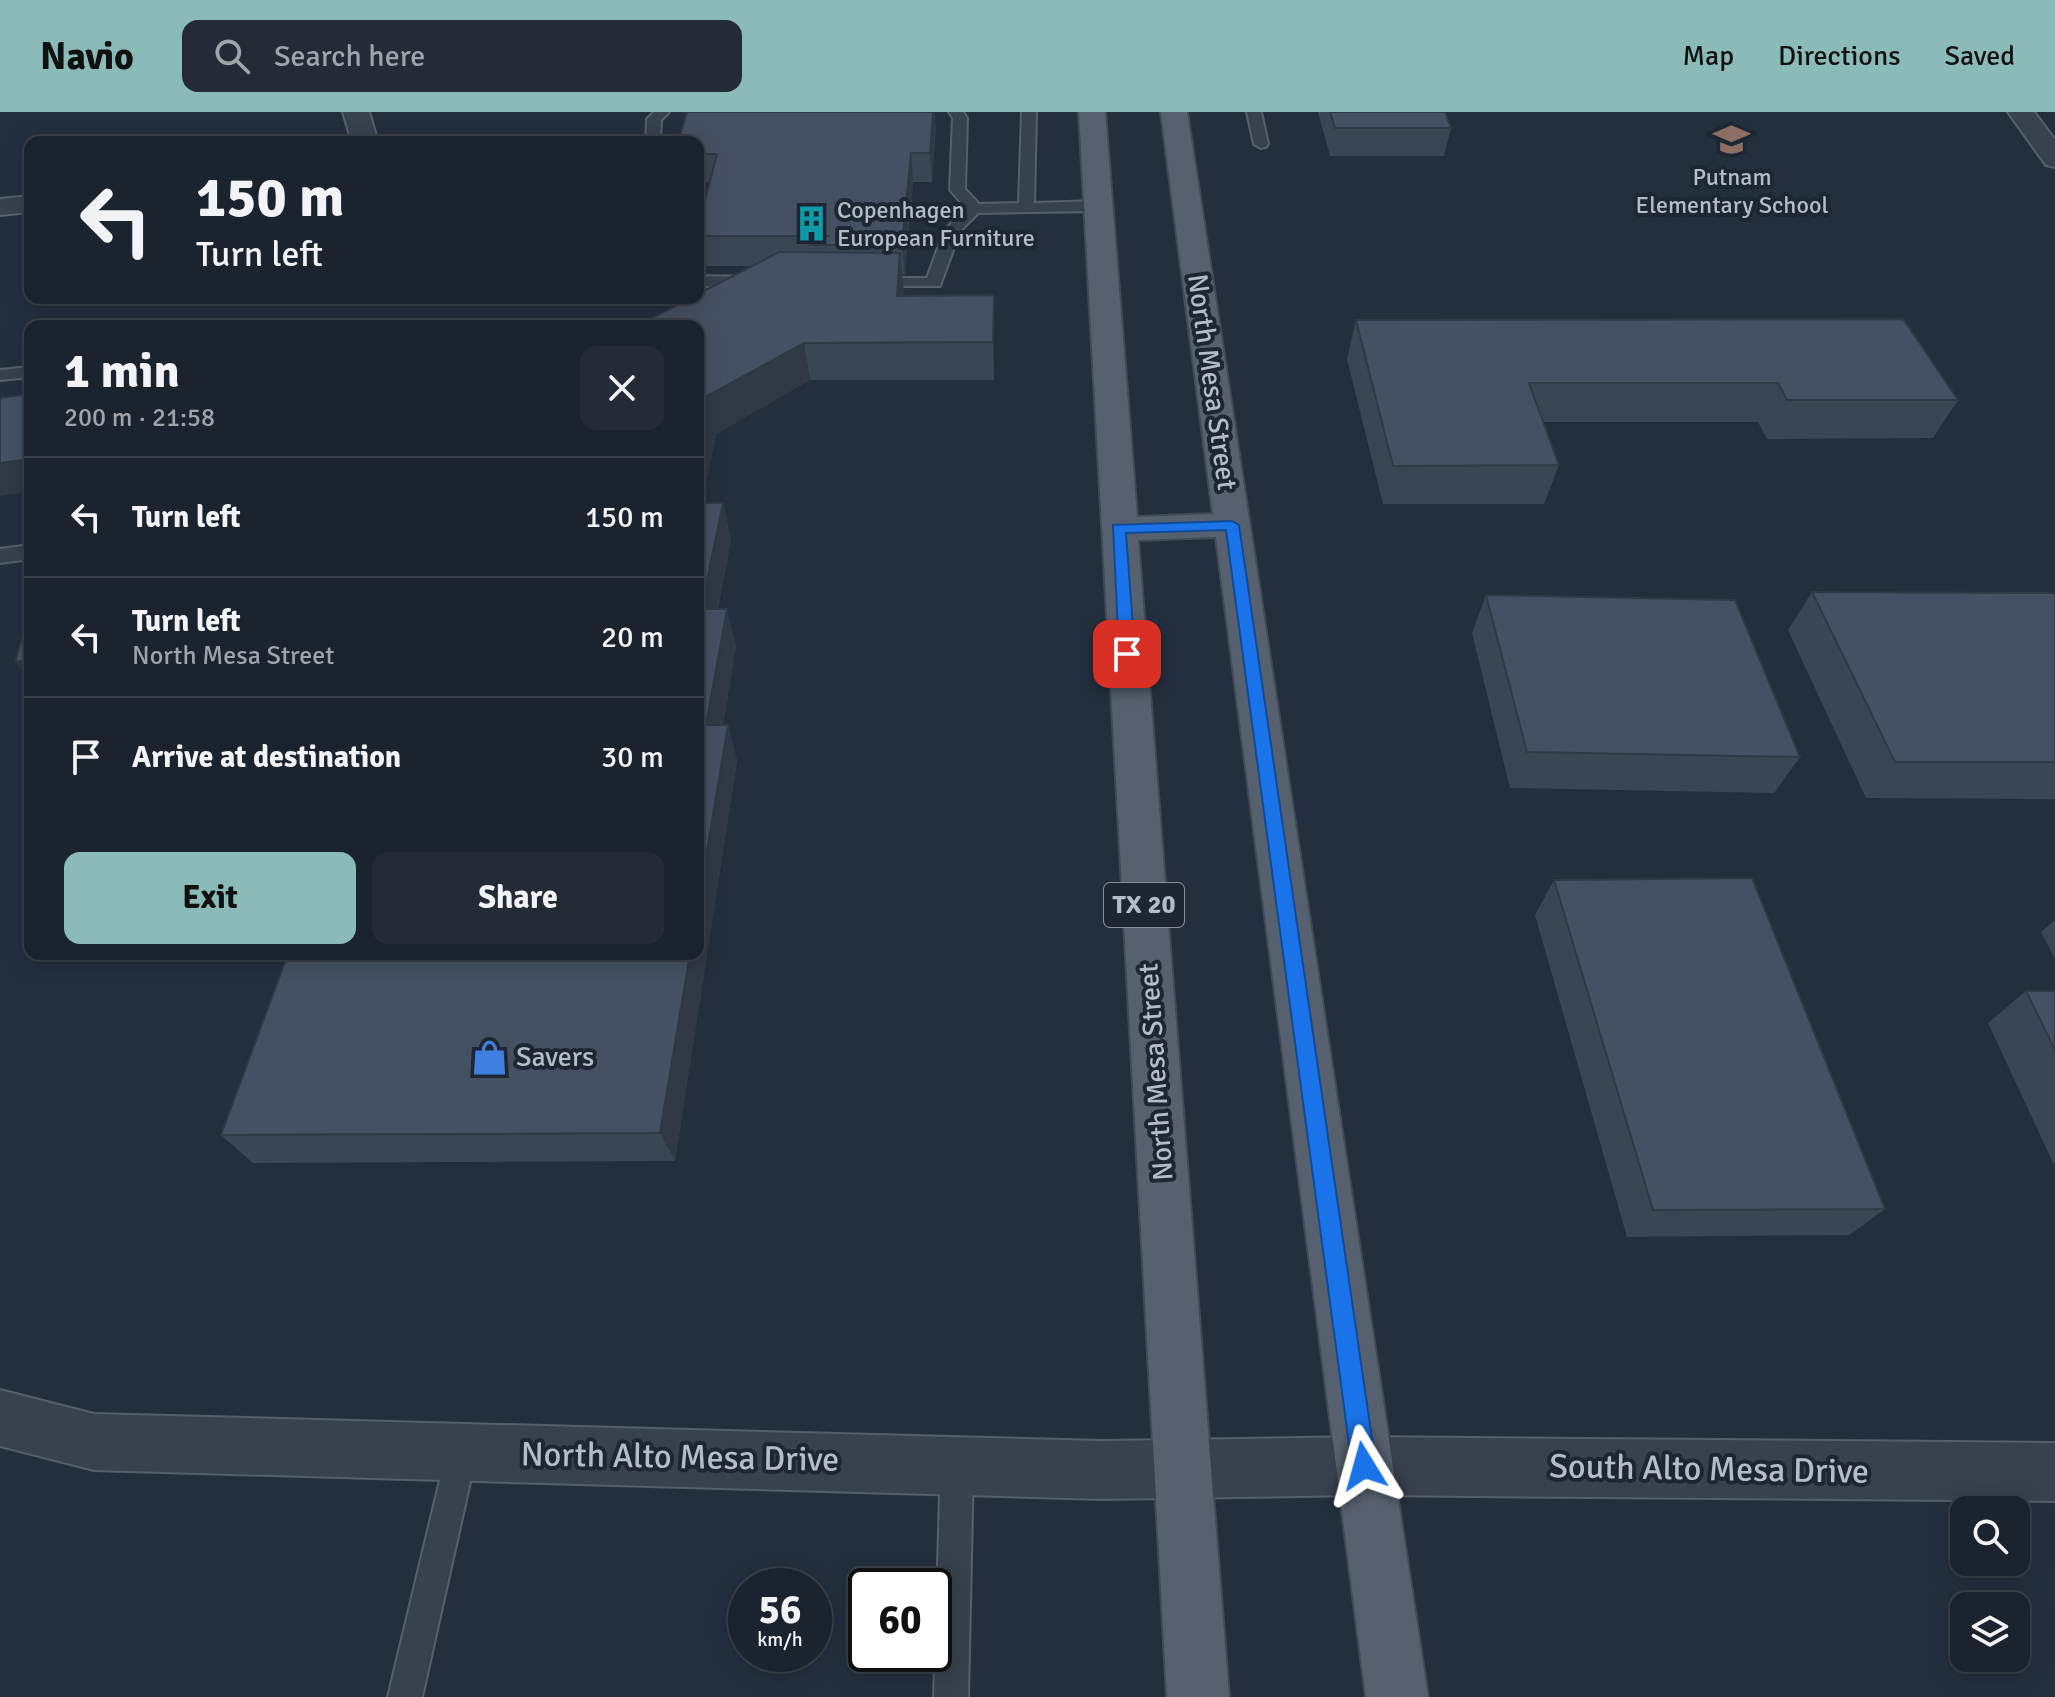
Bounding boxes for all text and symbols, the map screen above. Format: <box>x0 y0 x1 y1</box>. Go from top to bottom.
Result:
search box <box>182 20 742 92</box>
text: Navio <box>40 33 134 80</box>
icon: search <box>210 34 254 78</box>
text: Search here <box>274 38 425 75</box>
text: Map <box>1682 39 1734 73</box>
text: Directions <box>1778 39 1900 73</box>
text: Saved <box>1944 39 2015 73</box>
school or university icon: Putnam Elementary School <box>1713 121 1751 159</box>
place label: Putnam Elementary School <box>1636 162 1828 220</box>
text: 150 m <box>196 163 344 232</box>
icon: left <box>64 168 168 272</box>
place label: Copenhagen European Furniture <box>837 195 1035 253</box>
building icon: Copenhagen European Furniture <box>792 205 830 243</box>
text: Turn left <box>196 232 323 277</box>
street label: North Mesa Street <box>1180 272 1244 492</box>
text: 1 min <box>64 342 180 401</box>
button: close <box>580 346 664 430</box>
text: 200 m · 21:58 <box>64 402 215 434</box>
icon: left <box>64 495 108 539</box>
text: Turn left <box>132 499 241 536</box>
text: 150 m <box>585 499 664 536</box>
text: Turn left <box>132 603 241 640</box>
icon: left <box>64 615 108 659</box>
text: 20 m <box>601 619 664 656</box>
pin <box>1093 620 1161 688</box>
icon: arrive <box>1105 632 1149 676</box>
text: North Mesa Street <box>132 640 334 672</box>
icon: arrive <box>64 735 108 779</box>
text: Arrive at destination <box>132 739 401 776</box>
text: 30 m <box>601 739 664 776</box>
button: Exit <box>64 852 356 944</box>
button: Share <box>372 852 664 944</box>
road number: TX 20 <box>1104 883 1184 927</box>
street label: North Mesa Street <box>1131 962 1181 1182</box>
shop icon: Savers <box>471 1038 509 1076</box>
place label: Savers <box>516 1040 594 1074</box>
position arrow <box>1322 1424 1406 1508</box>
street label: North Alto Mesa Drive <box>520 1433 840 1481</box>
street label: South Alto Mesa Drive <box>1549 1445 1869 1493</box>
map controls <box>1950 1496 2030 1672</box>
button: search <box>1950 1496 2030 1576</box>
speed limit sign: 60 <box>848 1568 952 1672</box>
text: 56 <box>758 1585 802 1635</box>
button: layers <box>1950 1592 2030 1672</box>
text: km/h <box>757 1627 803 1652</box>

